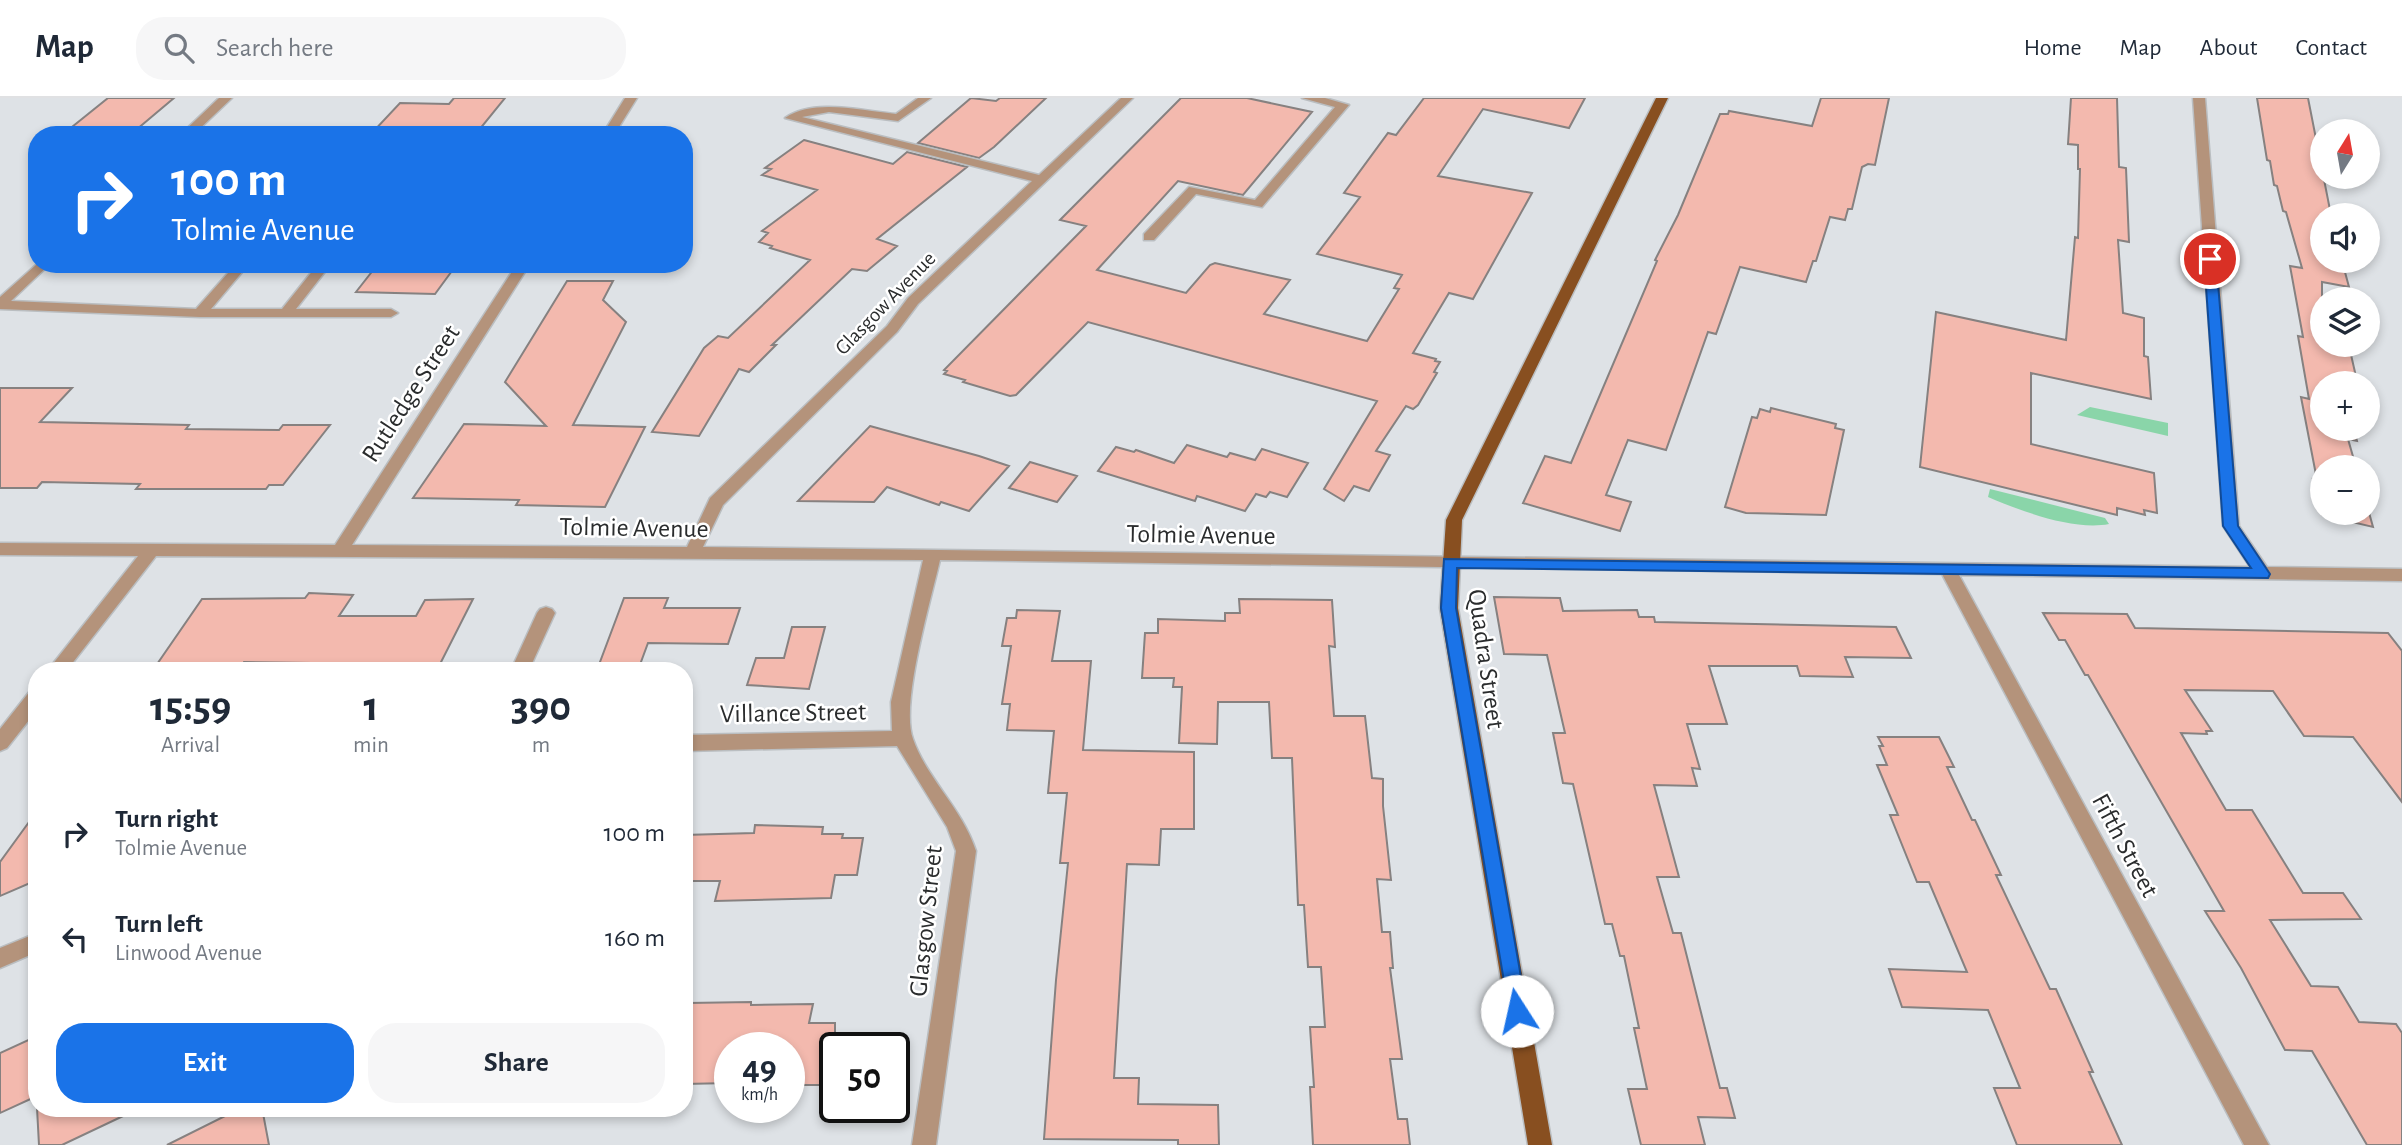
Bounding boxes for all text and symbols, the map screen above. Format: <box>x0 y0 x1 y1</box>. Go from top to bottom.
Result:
search box <box>136 17 626 80</box>
icon: search <box>160 29 198 67</box>
text: Map <box>35 31 94 64</box>
text: Search here <box>216 35 334 61</box>
text: Home <box>2024 36 2082 60</box>
text: Map <box>2120 36 2162 60</box>
text: About <box>2200 36 2257 60</box>
text: Contact <box>2295 36 2367 60</box>
north arrow <box>2310 119 2380 189</box>
map controls <box>2310 119 2380 525</box>
icon: right <box>56 154 147 245</box>
text: 100 m <box>171 156 287 205</box>
button: sound <box>2310 203 2380 273</box>
text: Tolmie Avenue <box>171 214 355 246</box>
pin <box>2180 229 2240 289</box>
icon: arrive <box>2191 240 2229 278</box>
street label: Glasgow Avenue <box>831 248 940 359</box>
button: layers <box>2310 287 2380 357</box>
street label: Rutledge Street <box>357 320 465 467</box>
button: + <box>2310 371 2380 441</box>
button: − <box>2310 455 2380 525</box>
street label: Tolmie Avenue <box>559 514 709 542</box>
street label: Tolmie Avenue <box>1126 521 1276 549</box>
street label: Quadra Street <box>1463 588 1509 731</box>
text: 15:59 <box>150 686 231 728</box>
text: 1 <box>363 686 379 728</box>
text: 390 <box>511 686 571 728</box>
street label: Villance Street <box>720 699 866 727</box>
text: Arrival <box>161 734 220 757</box>
text: min <box>353 734 389 757</box>
text: m <box>532 734 550 757</box>
street label: Fifth Street <box>2087 789 2163 901</box>
text: Turn right <box>115 806 218 832</box>
icon: right <box>56 815 94 853</box>
text: 100 m <box>604 820 665 846</box>
text: Tolmie Avenue <box>115 837 247 860</box>
street label: Glasgow Street <box>905 844 947 998</box>
text: Turn left <box>115 911 203 937</box>
icon: left <box>56 920 94 958</box>
text: 160 m <box>605 925 665 951</box>
text: Linwood Avenue <box>115 942 262 965</box>
position arrow <box>1480 974 1554 1048</box>
button: Exit <box>56 1023 354 1103</box>
button: Share <box>368 1023 665 1103</box>
speed limit sign: 50 <box>819 1032 910 1123</box>
text: 49 <box>742 1051 777 1086</box>
text: km/h <box>741 1086 778 1104</box>

